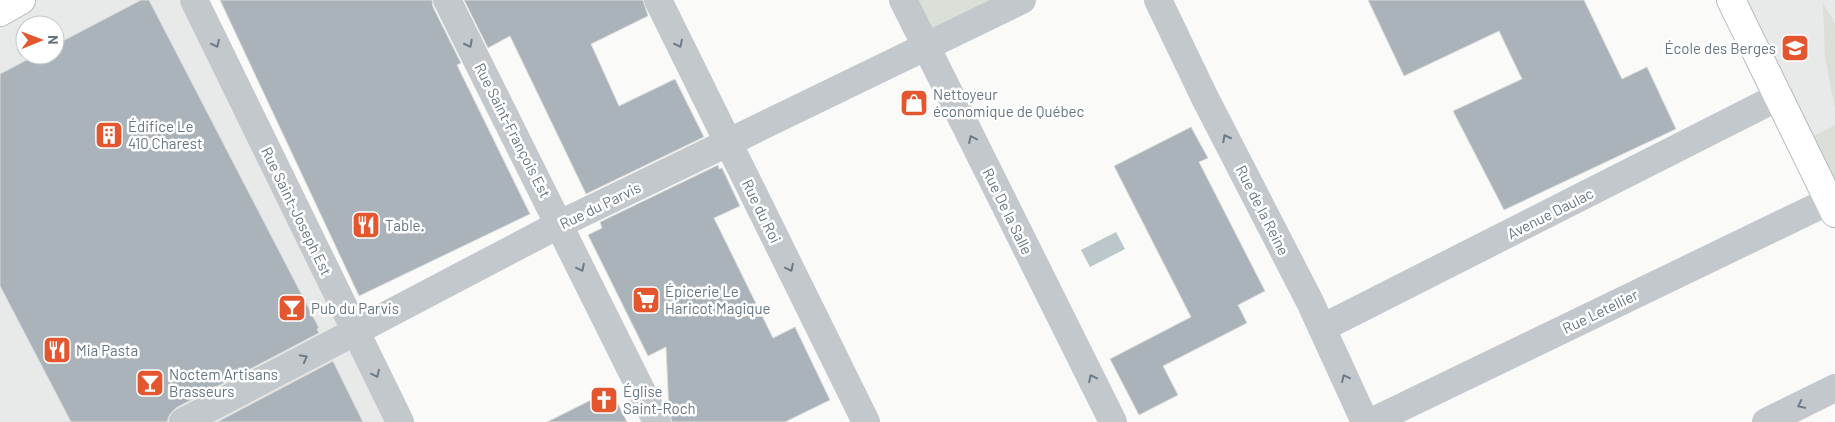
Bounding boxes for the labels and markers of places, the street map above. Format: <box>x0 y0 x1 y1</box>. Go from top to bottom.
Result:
school or university icon: École des Berges <box>1780 33 1810 63</box>
place label: École des Berges <box>1665 39 1776 57</box>
place label: Nettoyeur économique de Québec <box>933 85 1085 120</box>
shop icon: Nettoyeur économique de Québec <box>899 88 929 118</box>
place label: Édifice Le 410 Charest <box>128 117 202 152</box>
building icon: Édifice Le 410 Charest <box>94 120 124 150</box>
restaurant icon: Table. <box>351 210 381 240</box>
place label: Table. <box>385 216 424 234</box>
place label: Épicerie Le Haricot Magique <box>665 282 771 317</box>
supermarket icon: Épicerie Le Haricot Magique <box>631 285 661 315</box>
bar icon: Pub du Parvis <box>277 293 307 323</box>
place label: Pub du Parvis <box>311 299 399 317</box>
restaurant icon: Mia Pasta <box>42 335 72 365</box>
place label: Mia Pasta <box>76 341 138 359</box>
place label: Noctem Artisans Brasseurs <box>169 365 278 400</box>
bar icon: Noctem Artisans Brasseurs <box>135 368 165 398</box>
place label: Église Saint-Roch <box>623 382 696 417</box>
church icon: Église Saint-Roch <box>589 385 619 415</box>

